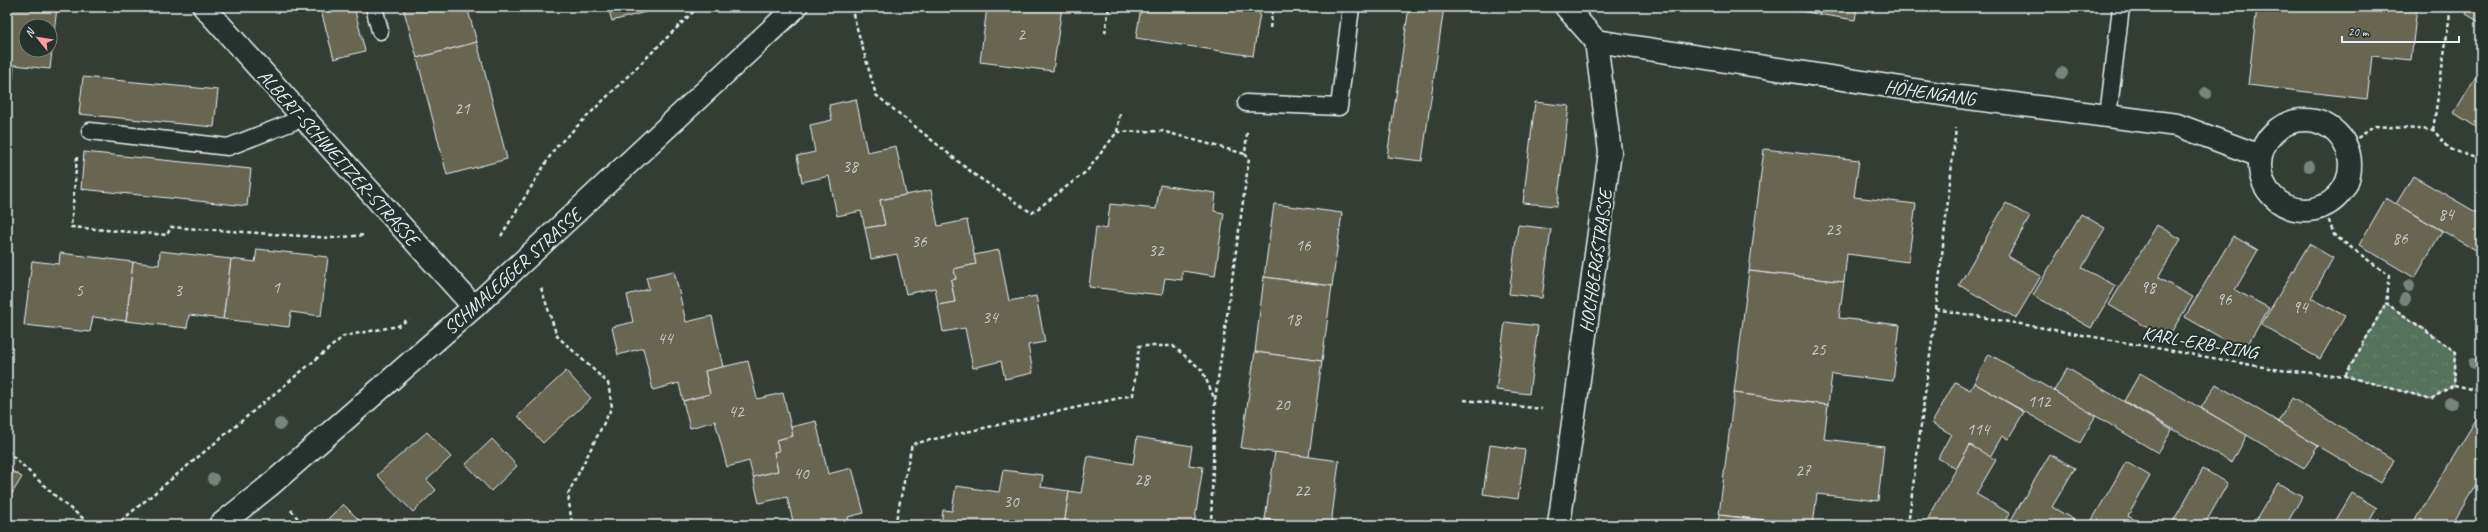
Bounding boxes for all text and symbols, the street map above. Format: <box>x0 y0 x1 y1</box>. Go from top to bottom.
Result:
north arrow <box>18 18 58 58</box>
scale bar <box>2342 18 2459 44</box>
house number: 2 <box>1017 24 1026 45</box>
text: 20 m <box>2348 24 2370 40</box>
text: N <box>22 25 38 39</box>
street label: ALBERT-SCHWEITZER-STRASSE <box>253 64 426 253</box>
street label: HÖHENGANG <box>1883 75 1978 111</box>
house number: 21 <box>454 98 471 119</box>
house number: 38 <box>842 156 860 177</box>
street label: HOCHBERGSTRASSE <box>1574 185 1618 334</box>
street label: SCHMALEGGER STRASSE <box>439 202 588 340</box>
house number: 84 <box>2438 204 2456 225</box>
house number: 23 <box>1825 219 1842 240</box>
house number: 86 <box>2392 228 2409 249</box>
house number: 36 <box>911 231 928 252</box>
house number: 16 <box>1295 235 1312 256</box>
house number: 32 <box>1148 240 1165 261</box>
house number: 1 <box>272 277 281 298</box>
house number: 98 <box>2140 277 2158 298</box>
house number: 5 <box>75 280 84 301</box>
house number: 3 <box>174 280 183 301</box>
house number: 96 <box>2216 289 2233 310</box>
house number: 94 <box>2292 297 2310 318</box>
house number: 34 <box>982 307 1000 328</box>
house number: 18 <box>1285 309 1303 330</box>
street label: KARL-ERB-RING <box>2140 321 2262 365</box>
house number: 44 <box>657 328 675 349</box>
house number: 25 <box>1810 339 1827 360</box>
house number: 112 <box>2028 391 2052 412</box>
house number: 20 <box>1274 394 1291 415</box>
house number: 42 <box>728 401 745 422</box>
house number: 114 <box>1967 419 1992 440</box>
house number: 27 <box>1795 460 1812 481</box>
house number: 40 <box>793 463 810 484</box>
house number: 28 <box>1134 469 1152 490</box>
house number: 22 <box>1294 480 1311 501</box>
house number: 30 <box>1003 491 1020 512</box>

